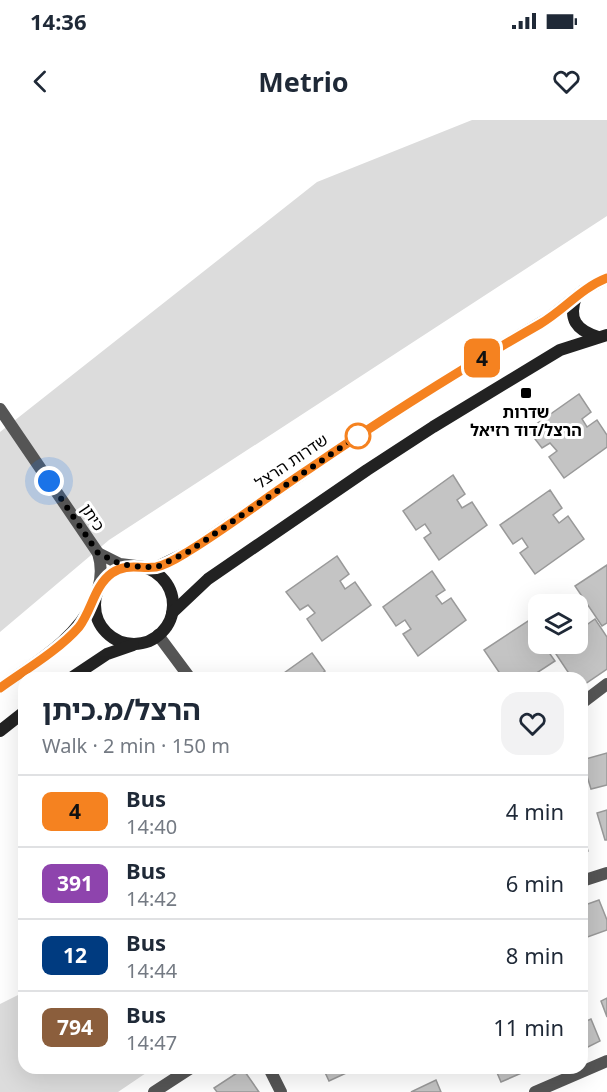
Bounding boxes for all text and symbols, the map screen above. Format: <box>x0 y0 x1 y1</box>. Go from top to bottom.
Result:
text: 14:36 <box>30 6 87 36</box>
text: Metrio <box>258 63 349 100</box>
icon: back <box>24 65 57 98</box>
icon: heart <box>550 65 583 98</box>
line badge: 4 <box>462 338 502 378</box>
text: 4 <box>476 344 488 372</box>
marker: שדרות הרצל/דוד רזיאל <box>519 386 533 400</box>
place label: שדרות הרצל/דוד רזיאל <box>470 401 582 441</box>
unlabelled marker <box>345 423 371 449</box>
street label: שדרות הרצל <box>250 428 332 494</box>
your location <box>34 466 64 496</box>
street label: כיתן <box>76 499 110 535</box>
map controls <box>528 594 588 654</box>
button: layers <box>528 594 588 654</box>
text: הרצל/מ.כיתן <box>42 690 201 728</box>
button: heart <box>501 692 564 755</box>
text: Walk · 2 min · 150 m <box>42 732 230 759</box>
text: Bus <box>126 783 166 813</box>
text: 4 min <box>506 796 564 826</box>
text: 4 <box>69 797 81 825</box>
text: 14:40 <box>126 813 177 840</box>
text: Bus <box>126 855 166 885</box>
text: 6 min <box>506 868 564 898</box>
text: 391 <box>57 869 93 897</box>
text: 14:42 <box>126 885 177 912</box>
text: Bus <box>126 927 166 957</box>
text: 8 min <box>506 940 564 970</box>
text: 12 <box>63 941 87 969</box>
text: 14:44 <box>126 957 177 984</box>
text: Bus <box>126 999 166 1029</box>
text: 11 min <box>493 1012 564 1042</box>
text: 794 <box>57 1013 93 1041</box>
text: 14:47 <box>126 1029 177 1056</box>

